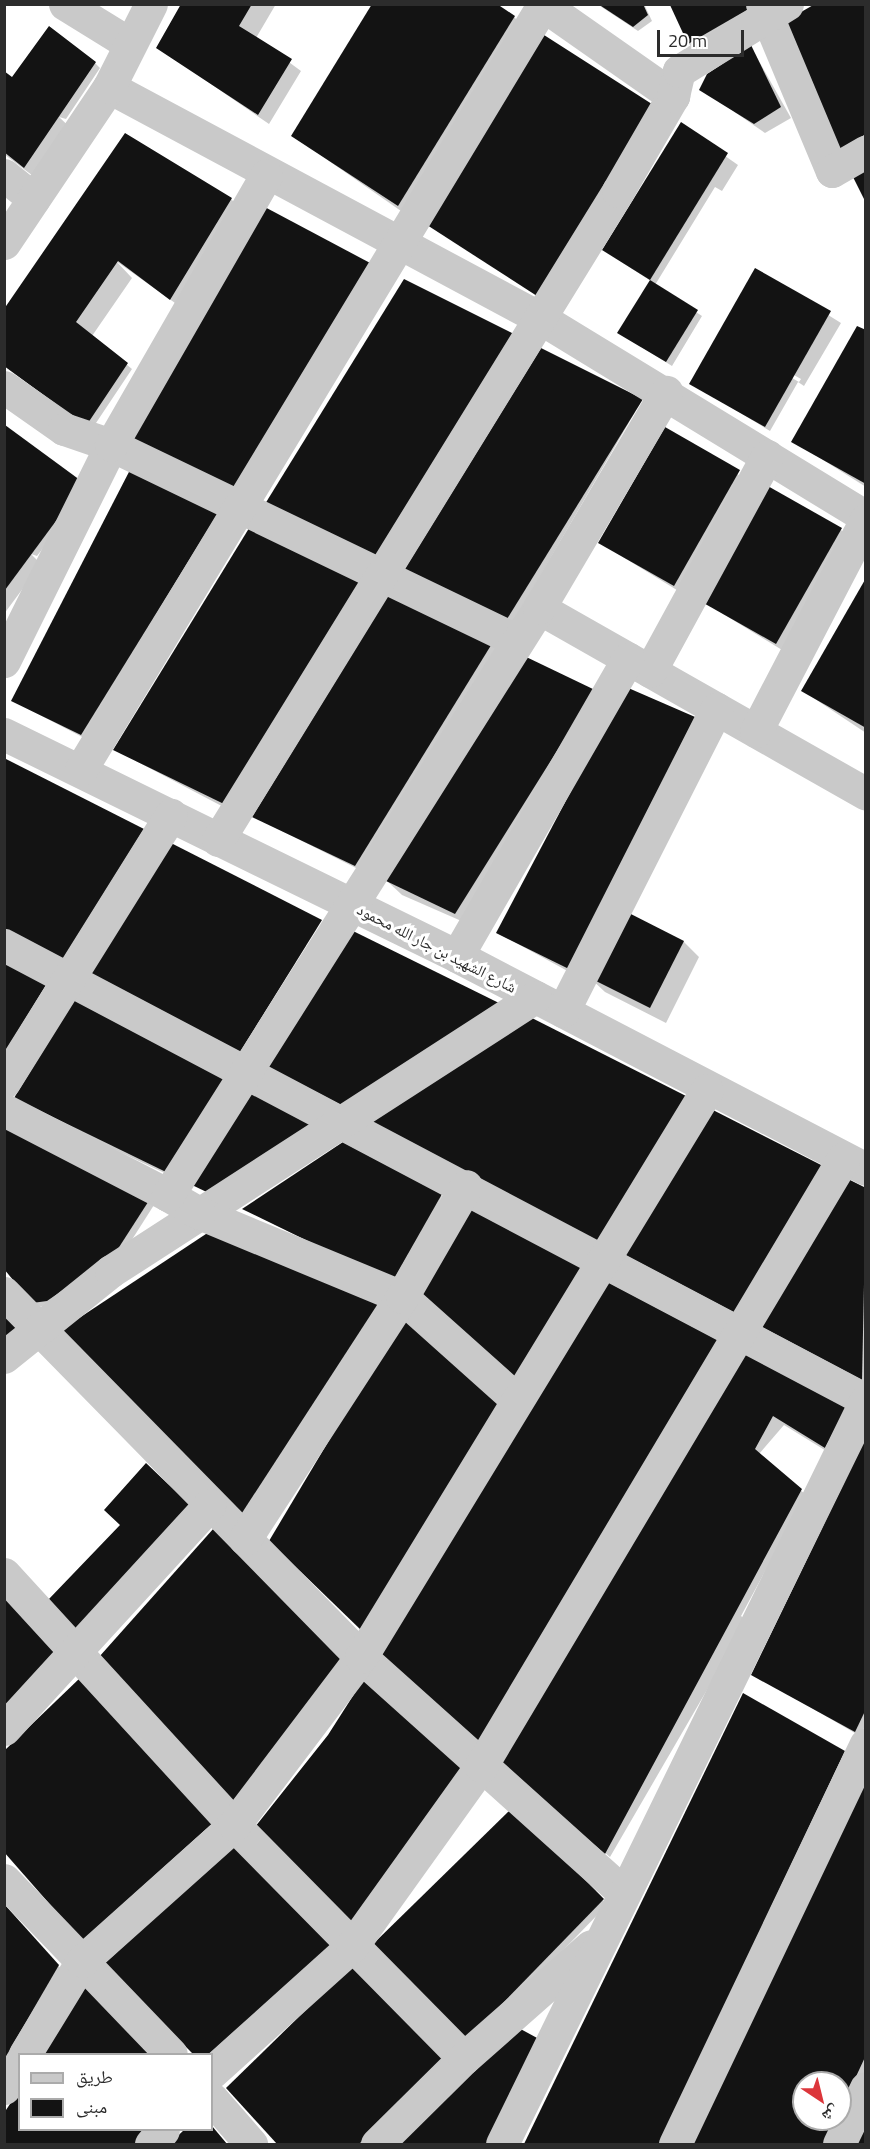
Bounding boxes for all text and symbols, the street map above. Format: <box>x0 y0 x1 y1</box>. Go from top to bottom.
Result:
scale bar <box>660 18 747 56</box>
text: 20 m <box>668 27 707 54</box>
street label: شارع الشهيد بن جار الله محمود <box>354 899 520 997</box>
legend <box>18 2053 213 2131</box>
text: طريق <box>76 2063 113 2090</box>
north arrow <box>792 2071 852 2131</box>
text: مبنى <box>76 2093 107 2120</box>
text: ش <box>817 2099 845 2129</box>

